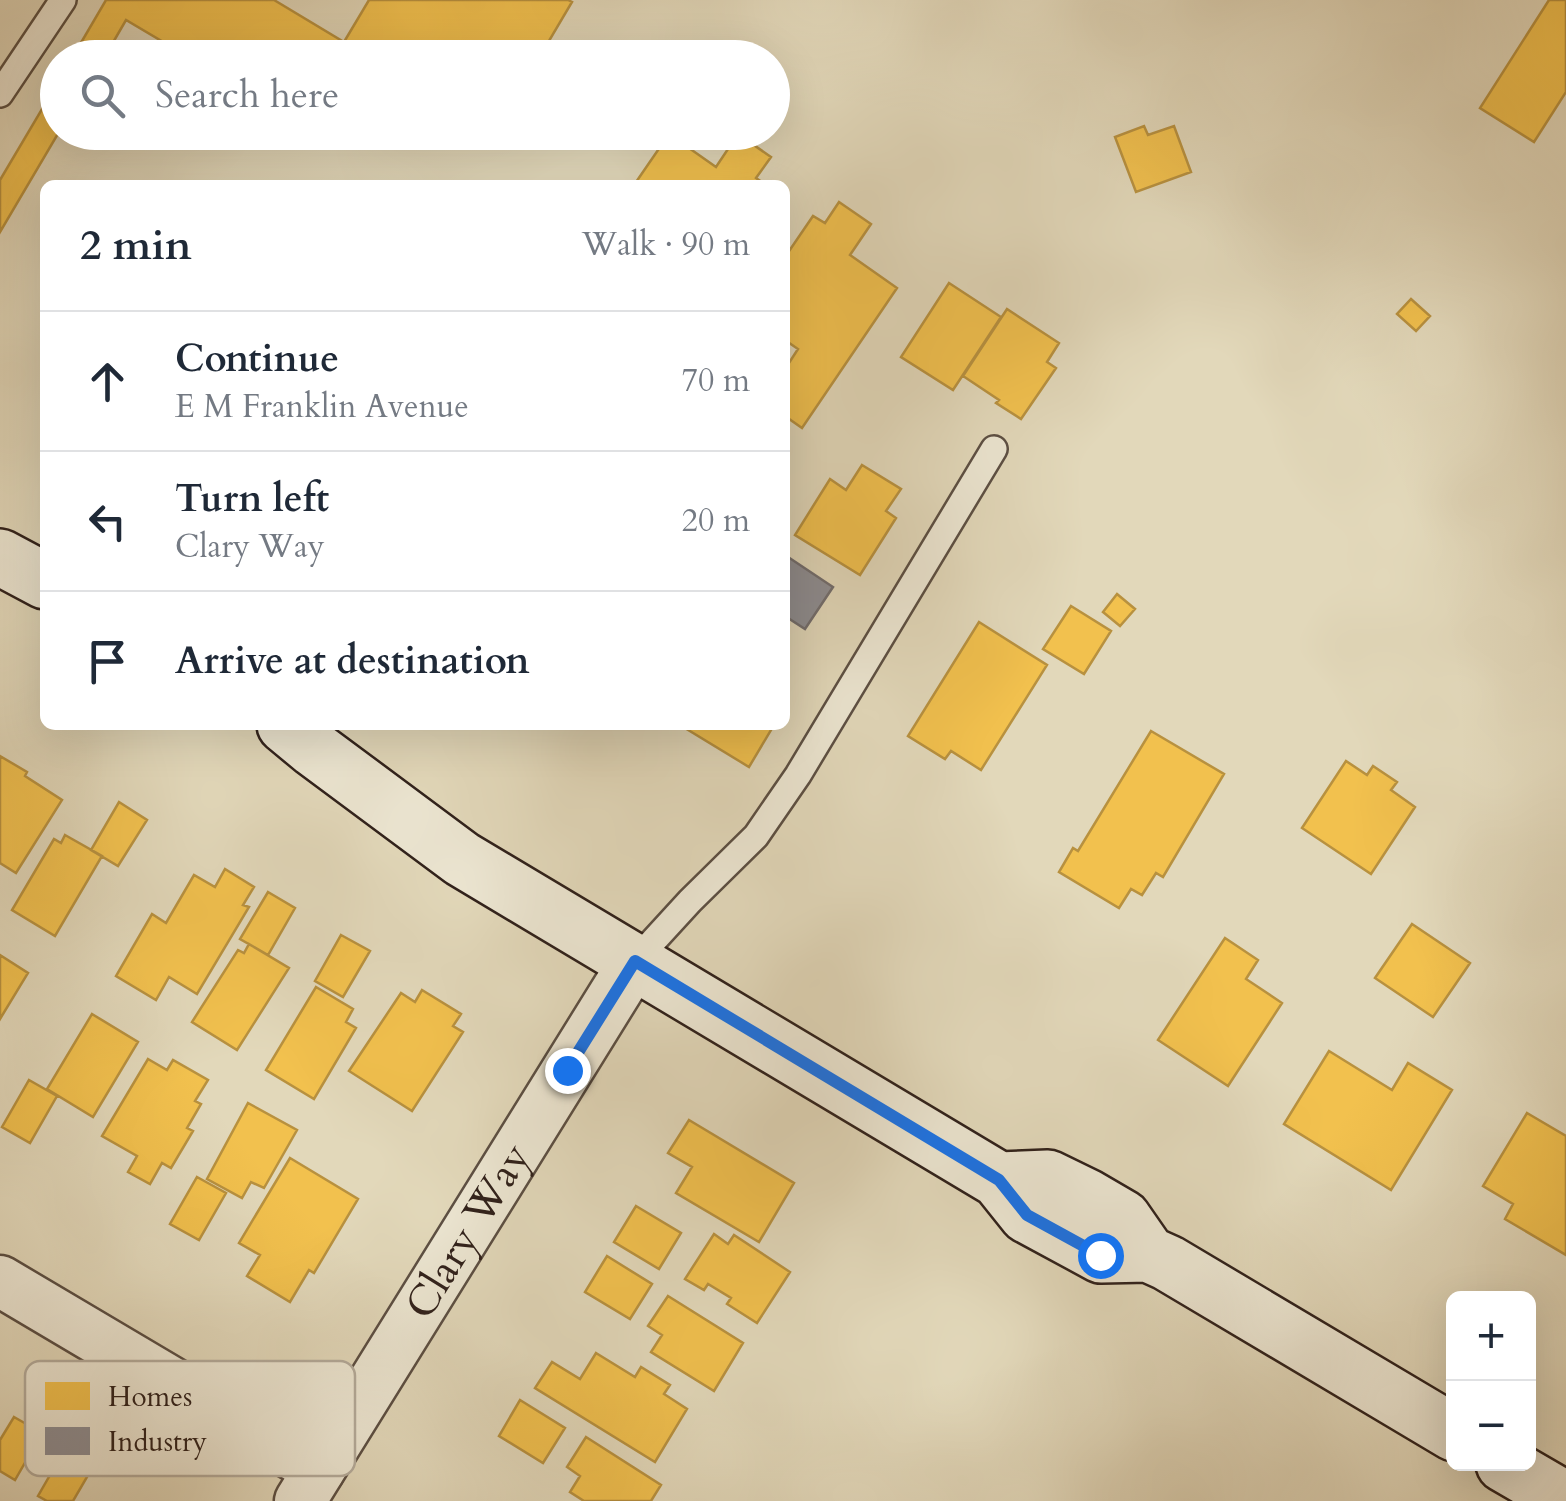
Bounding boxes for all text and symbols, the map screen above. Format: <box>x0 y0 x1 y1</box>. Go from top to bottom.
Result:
search box <box>40 40 790 150</box>
icon: search <box>75 68 130 123</box>
text: Search here <box>155 69 339 121</box>
text: 2 min <box>80 217 192 274</box>
text: Walk · 90 m <box>582 223 750 267</box>
text: Continue <box>175 333 339 385</box>
icon: ahead <box>80 354 135 409</box>
text: 70 m <box>682 359 750 403</box>
text: E M Franklin Avenue <box>175 385 469 429</box>
text: Turn left <box>175 473 329 525</box>
icon: left <box>80 494 135 549</box>
text: 20 m <box>682 499 750 543</box>
text: Clary Way <box>175 525 325 569</box>
icon: arrive <box>80 634 135 689</box>
text: Arrive at destination <box>175 635 530 687</box>
route end <box>545 1048 591 1094</box>
street label: Clary Way <box>392 1132 544 1329</box>
route start <box>1078 1233 1124 1279</box>
map controls <box>1446 1291 1536 1471</box>
button: + <box>1446 1291 1536 1381</box>
legend <box>25 1361 355 1476</box>
text: Homes <box>108 1378 192 1416</box>
button: − <box>1446 1381 1536 1471</box>
text: Industry <box>108 1423 207 1461</box>

